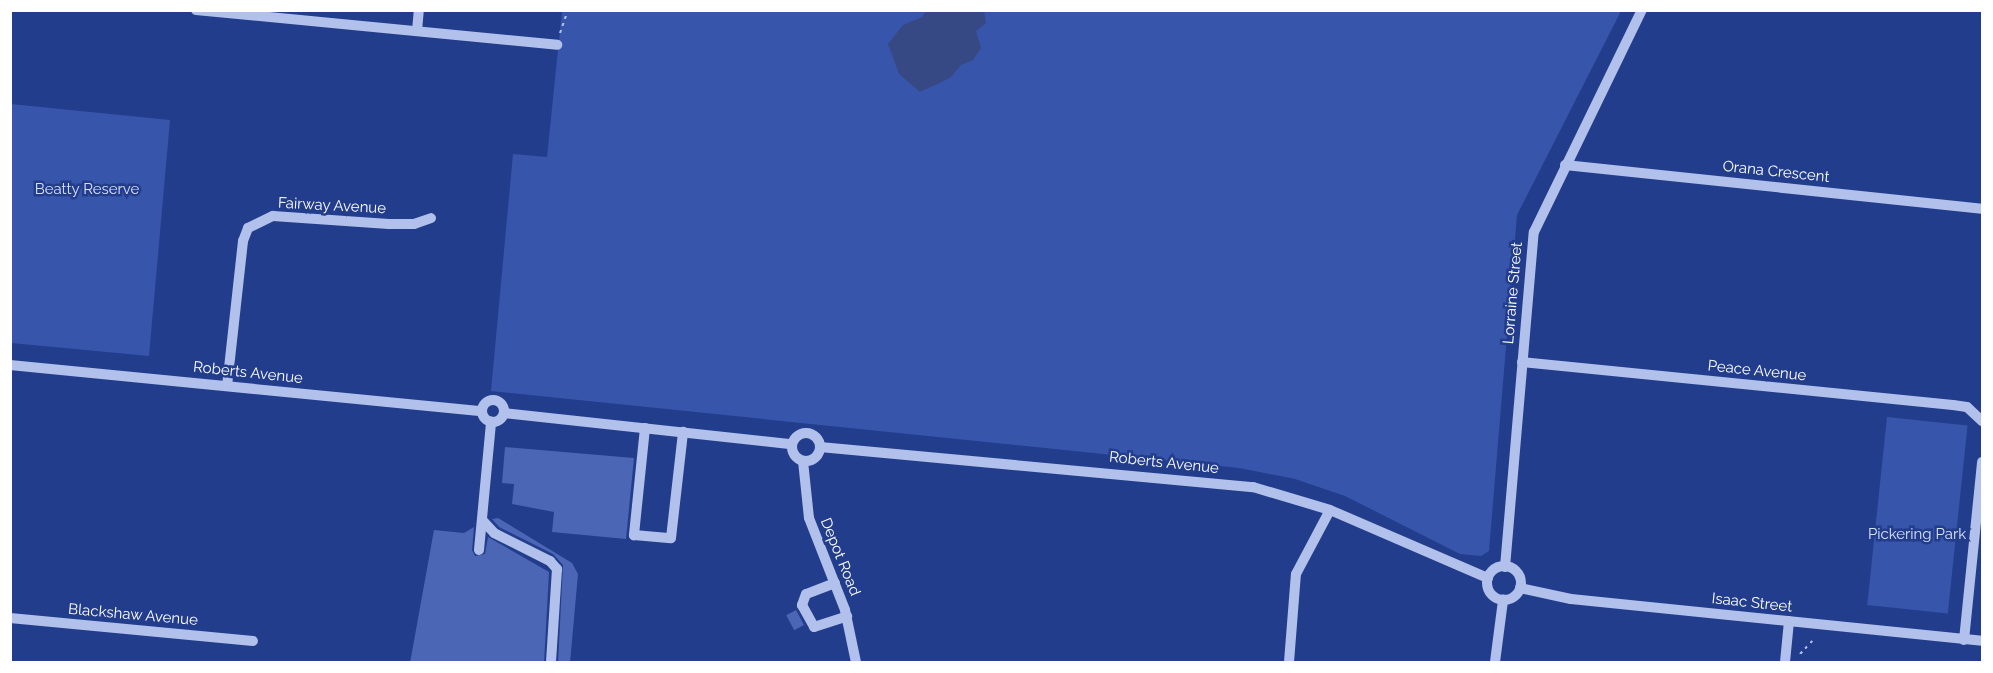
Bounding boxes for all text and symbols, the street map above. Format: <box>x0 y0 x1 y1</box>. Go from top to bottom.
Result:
street label: Orana Crescent <box>1722 157 1830 187</box>
park label: Beatty Reserve <box>34 181 140 199</box>
street label: Fairway Avenue <box>277 194 387 218</box>
street label: Lorraine Street <box>1500 241 1526 345</box>
street label: Peace Avenue <box>1707 357 1807 385</box>
street label: Roberts Avenue <box>192 358 304 388</box>
street label: Roberts Avenue <box>1108 448 1220 478</box>
street label: Depot Road <box>816 515 864 599</box>
park label: Pickering Park <box>1868 526 1966 544</box>
street label: Isaac Street <box>1711 590 1793 616</box>
street label: Blackshaw Avenue <box>67 600 199 630</box>

